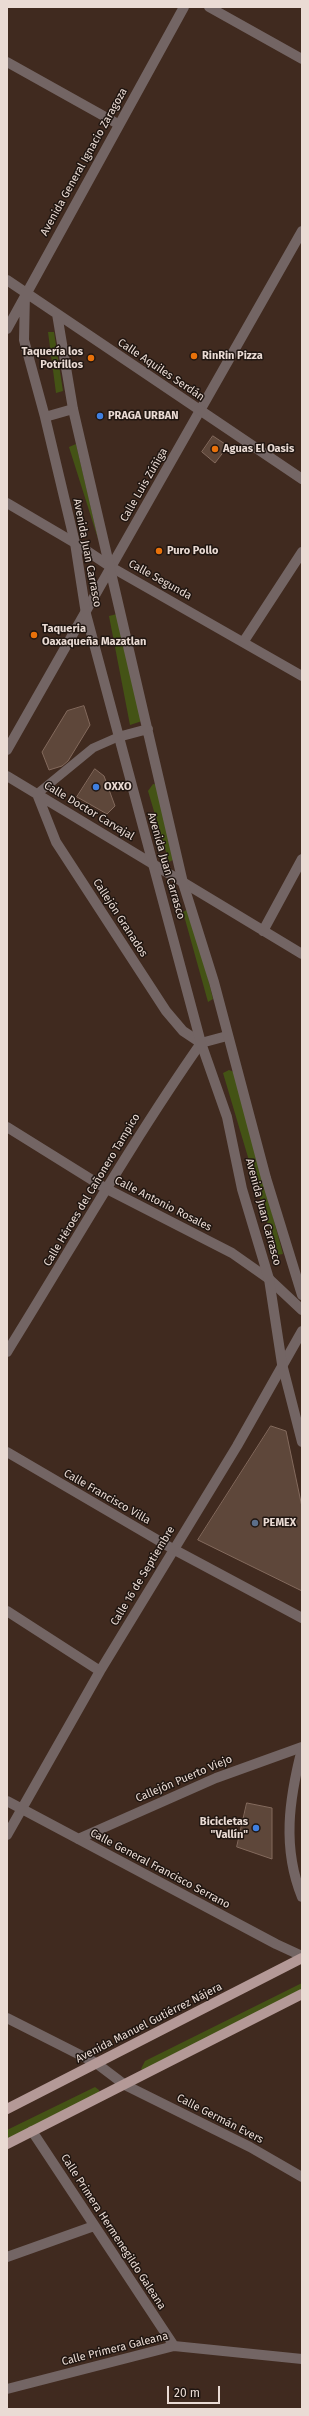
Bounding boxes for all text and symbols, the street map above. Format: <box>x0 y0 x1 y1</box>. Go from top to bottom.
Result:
street label: Avenida General Ignacio Zaragoza <box>38 86 130 238</box>
street label: Calle Aquiles Serdán <box>115 336 207 404</box>
place label: Taquería los Potrillos <box>22 345 83 371</box>
place label: RinRin Pizza <box>202 349 263 363</box>
marker: RinRin Pizza <box>189 351 199 361</box>
marker: Taquería los Potrillos <box>86 353 96 363</box>
place label: PRAGA URBAN <box>108 409 178 423</box>
marker: PRAGA URBAN <box>95 411 105 421</box>
place label: Aguas El Oasis <box>223 442 294 456</box>
marker: Aguas El Oasis <box>210 444 220 454</box>
street label: Calle Luis Zúñiga <box>118 446 170 524</box>
street label: Avenida Juan Carrasco <box>70 498 104 608</box>
place label: Puro Pollo <box>167 544 218 558</box>
marker: Puro Pollo <box>154 546 164 556</box>
street label: Calle Segunda <box>126 557 194 603</box>
place label: Taqueria Oaxaqueña Mazatlan <box>42 622 146 648</box>
marker: Taqueria Oaxaqueña Mazatlan <box>29 630 39 640</box>
street label: Calle Doctor Carvajal <box>41 779 137 843</box>
place label: OXXO <box>104 780 132 794</box>
marker: OXXO <box>91 782 101 792</box>
street label: Avenida Juan Carrasco <box>144 811 188 921</box>
street label: Callejón Granados <box>90 876 150 960</box>
street label: Calle Héroes del Cañonero Tampico <box>41 1111 143 1269</box>
street label: Avenida Juan Carrasco <box>242 1157 284 1267</box>
street label: Calle Antonio Rosales <box>112 1174 214 1234</box>
street label: Calle Francisco Villa <box>61 1467 153 1527</box>
place label: PEMEX <box>263 1516 296 1530</box>
marker: PEMEX <box>250 1518 260 1528</box>
street label: Calle 16 de Septiembre <box>108 1524 178 1628</box>
street label: Callejón Puerto Viejo <box>134 1753 234 1805</box>
place label: Bicicletas "Vallín" <box>200 1815 248 1841</box>
marker: Bicicletas "Vallín" <box>251 1823 261 1833</box>
street label: Calle General Francisco Serrano <box>88 1826 232 1912</box>
street label: Avenida Manuel Gutiérrez Nájera <box>74 1980 224 2066</box>
street label: Calle Germán Evers <box>174 2091 266 2147</box>
street label: Calle Primera Hermenegildo Galeana <box>58 2152 168 2312</box>
street label: Calle Primera Galeana <box>60 2329 170 2369</box>
scale bar <box>169 2378 222 2404</box>
text: 20 m <box>174 2386 200 2400</box>

